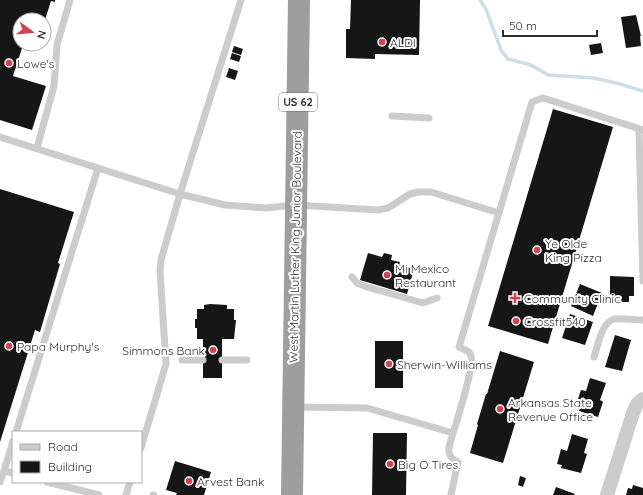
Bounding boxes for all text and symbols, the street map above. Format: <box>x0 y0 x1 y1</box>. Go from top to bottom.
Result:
north arrow <box>12 12 52 52</box>
scale bar <box>503 12 597 38</box>
text: 50 m <box>509 18 537 33</box>
text: N <box>34 29 49 41</box>
place label: ALDI <box>390 35 416 50</box>
marker: ALDI <box>377 37 387 47</box>
place label: Lowe's <box>17 56 55 71</box>
marker: Lowe's <box>4 58 14 68</box>
road number: US 62 <box>279 93 317 111</box>
street label: West Martin Luther King Junior Boulevard <box>285 131 305 363</box>
place label: Ye Olde King Pizza <box>545 236 602 265</box>
marker: Ye Olde King Pizza <box>532 245 542 255</box>
place label: Mi Mexico Restaurant <box>395 261 456 290</box>
marker: Mi Mexico Restaurant <box>382 270 392 280</box>
place label: Community Clinic <box>524 291 620 306</box>
marker: Community Clinic <box>509 292 521 304</box>
place label: Crossfit540 <box>524 314 586 329</box>
marker: Crossfit540 <box>511 316 521 326</box>
place label: Papa Murphy's <box>17 339 100 354</box>
marker: Papa Murphy's <box>4 341 14 351</box>
place label: Simmons Bank <box>122 343 205 358</box>
marker: Simmons Bank <box>208 345 218 355</box>
place label: Sherwin-Williams <box>397 357 492 372</box>
marker: Sherwin-Williams <box>384 359 394 369</box>
place label: Arkansas State Revenue Office <box>508 395 593 424</box>
marker: Arkansas State Revenue Office <box>495 404 505 414</box>
legend <box>12 431 142 483</box>
text: Road <box>48 439 78 454</box>
place label: Big O Tires <box>398 457 459 472</box>
text: Building <box>48 459 92 474</box>
marker: Big O Tires <box>385 459 395 469</box>
place label: Arvest Bank <box>197 474 264 489</box>
marker: Arvest Bank <box>184 476 194 486</box>

